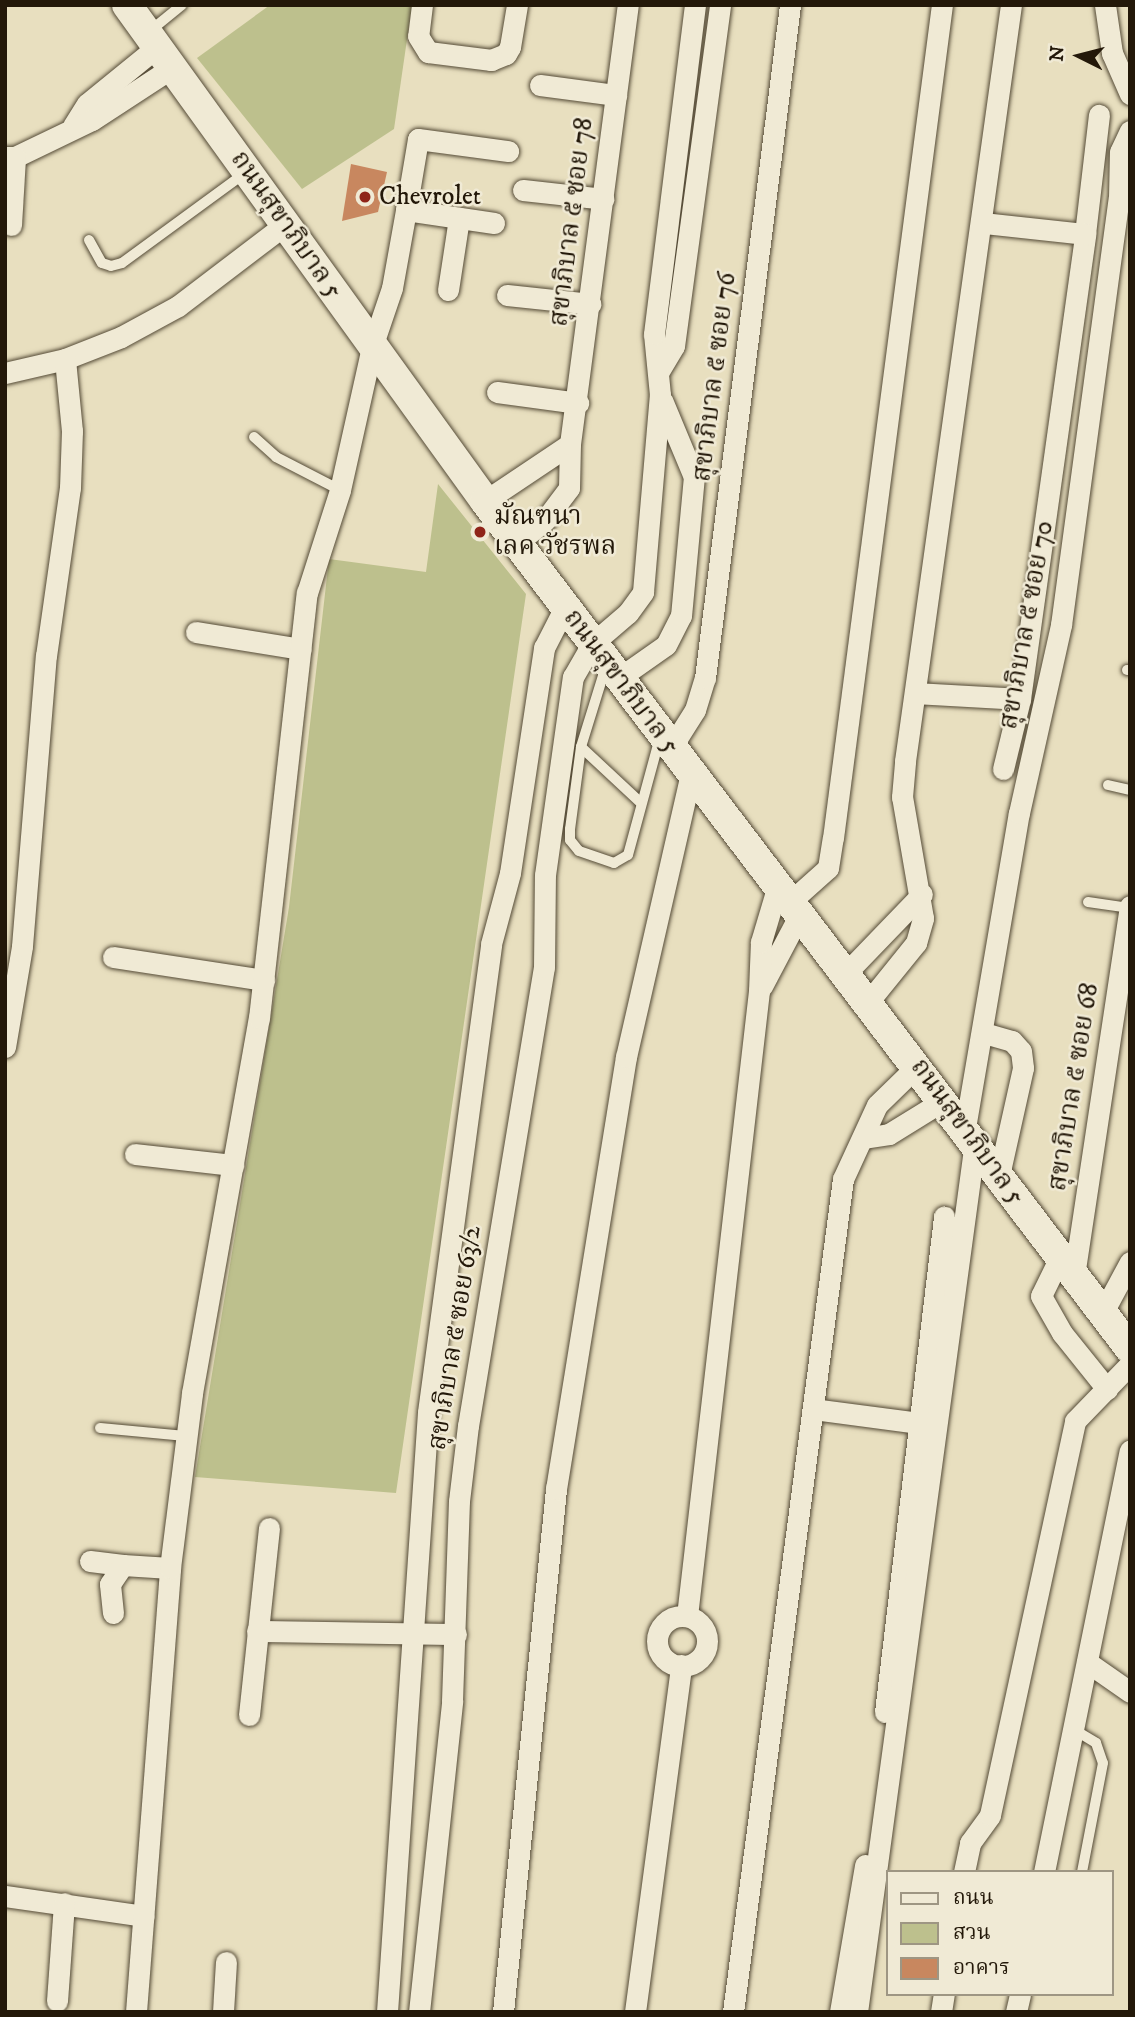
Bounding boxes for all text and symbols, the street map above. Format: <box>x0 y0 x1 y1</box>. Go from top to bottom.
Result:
north arrow <box>1044 21 1114 91</box>
text: N <box>1045 45 1070 63</box>
street label: สุขาภิบาล ๕ ซอย 78 <box>544 116 600 328</box>
street label: ถนนสุขาภิบาล 5 <box>223 145 349 305</box>
place label: Chevrolet <box>379 181 481 213</box>
marker: Chevrolet <box>357 189 373 205</box>
street label: สุขาภิบาล ๕ ซอย 76 <box>687 271 743 483</box>
place label: มัณฑนา เลค วัชรพล <box>494 501 616 562</box>
street label: สุขาภิบาล ๕ ซอย 70 <box>993 518 1061 732</box>
marker: มัณฑนา เลค วัชรพล <box>472 524 488 540</box>
street label: ถนนสุขาภิบาล 5 <box>556 603 686 761</box>
street label: สุขาภิบาล ๕ ซอย 68 <box>1042 981 1106 1193</box>
street label: ถนนสุขาภิบาล 5 <box>903 1053 1031 1211</box>
street label: สุขาภิบาล ๕ ซอย 63/2 <box>422 1224 488 1452</box>
legend <box>886 1870 1114 1996</box>
text: ถนน <box>953 1885 994 1911</box>
text: สวน <box>953 1920 991 1946</box>
text: อาคาร <box>953 1955 1010 1981</box>

